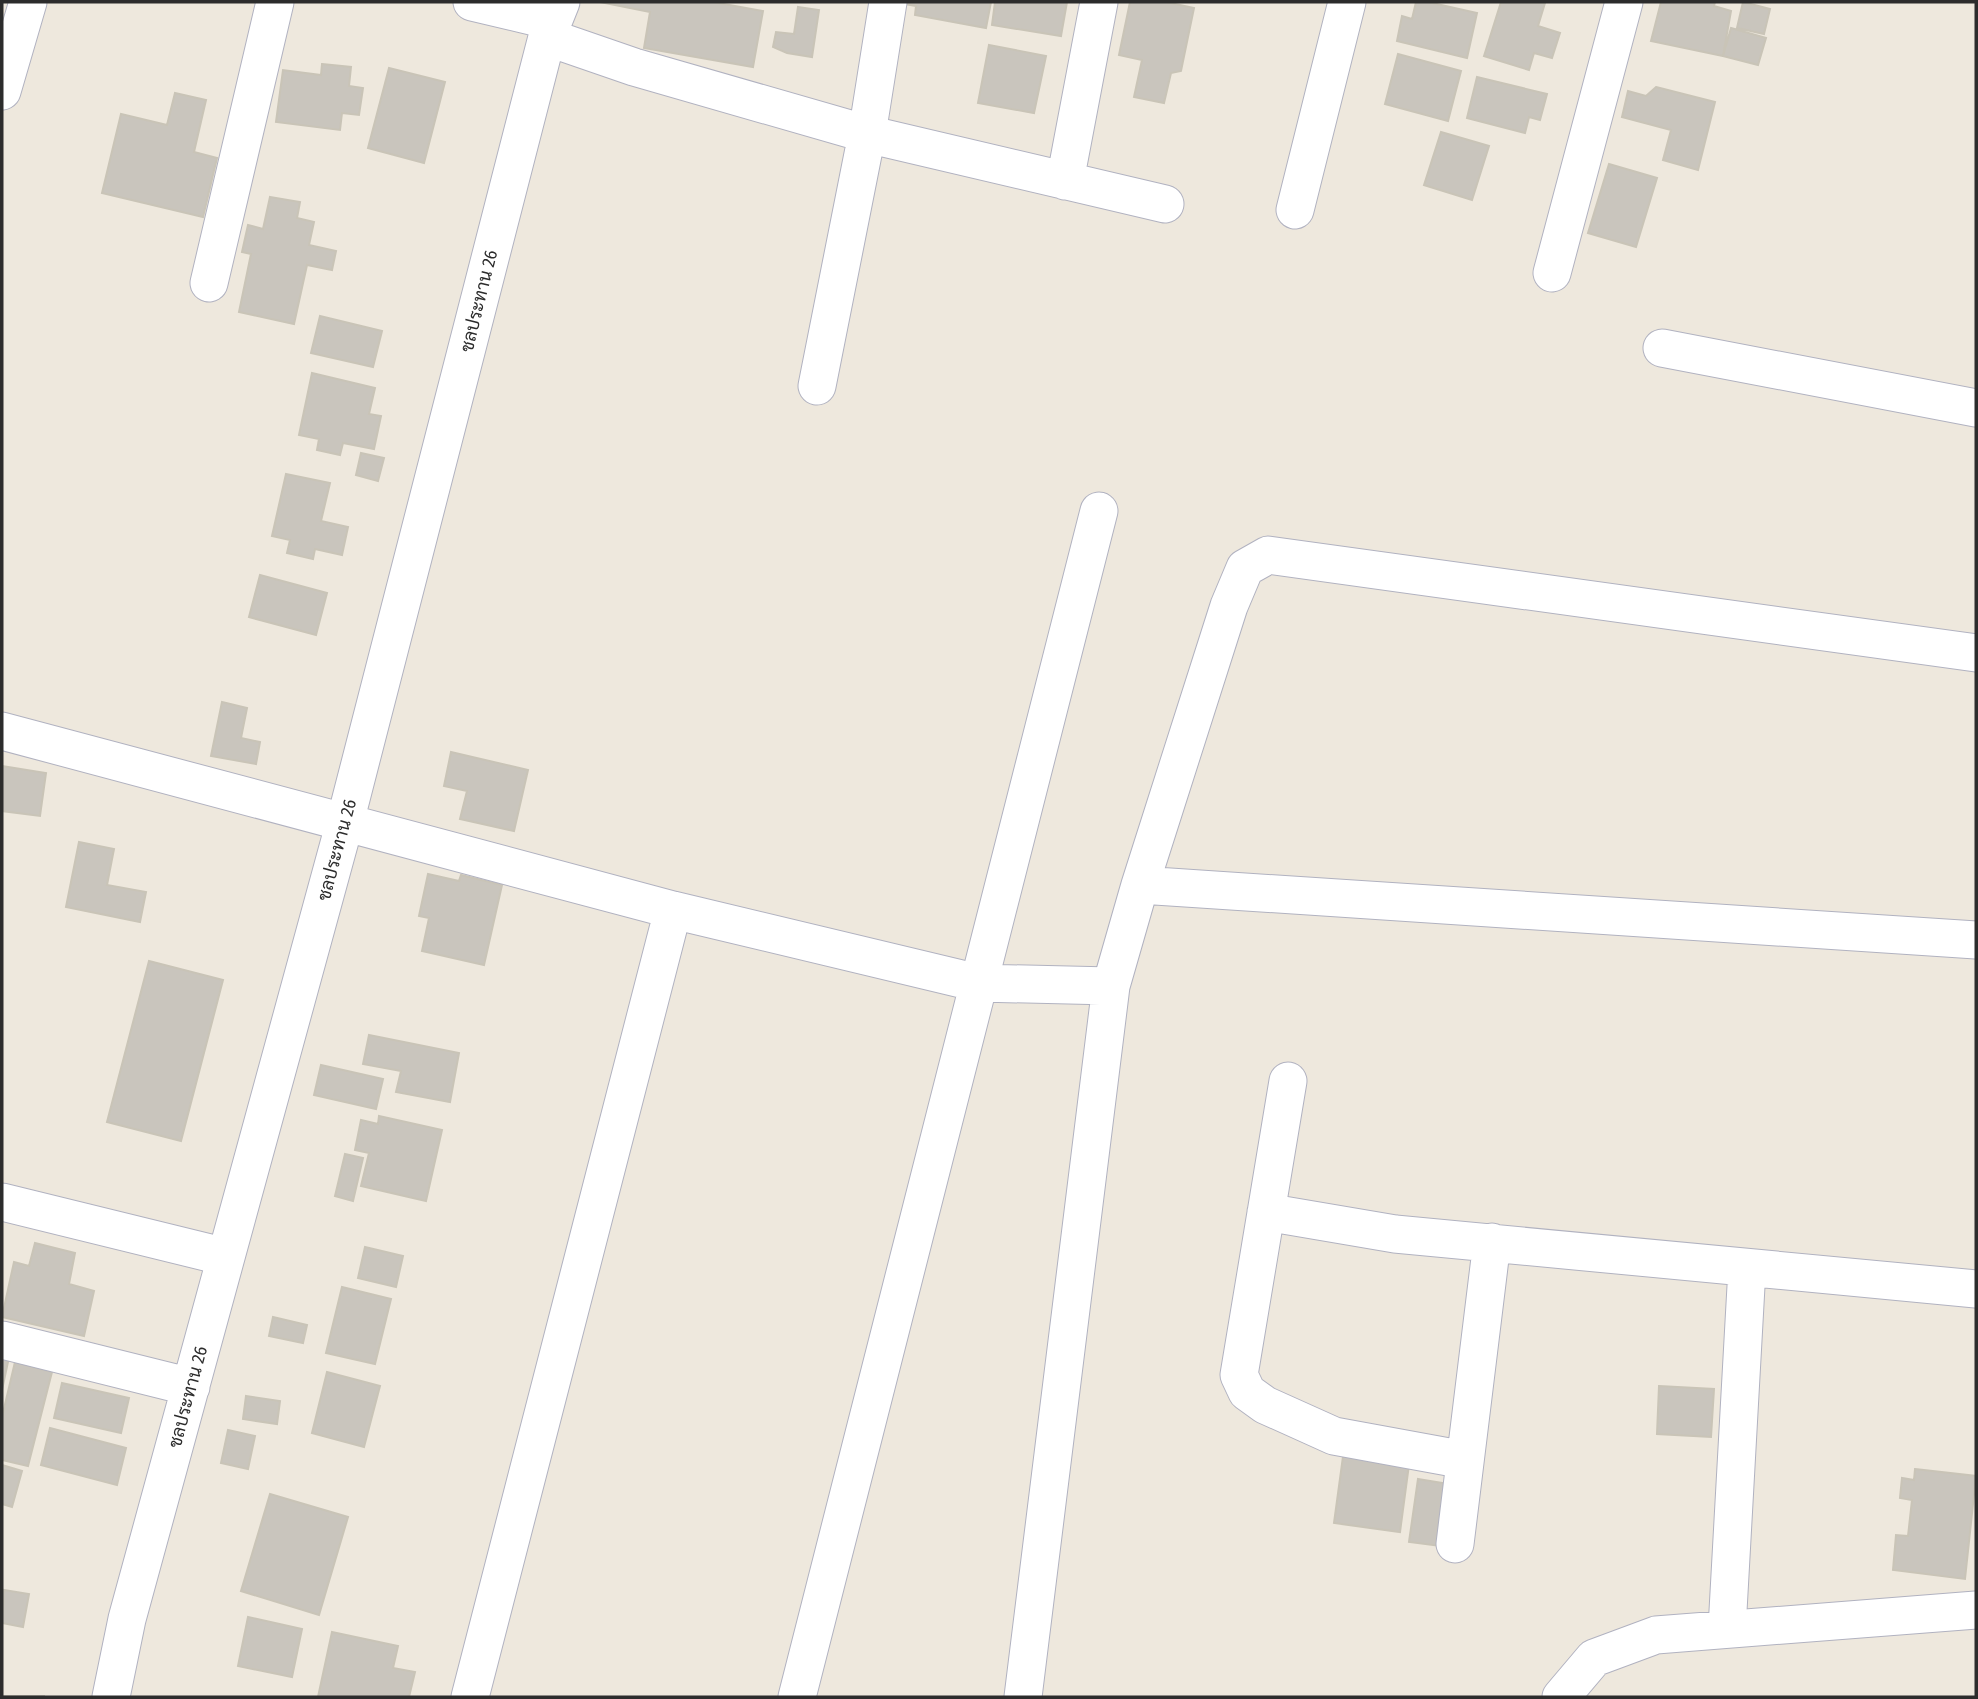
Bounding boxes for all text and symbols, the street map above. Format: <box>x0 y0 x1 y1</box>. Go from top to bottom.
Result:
street label: ชลประทาน 26 <box>456 248 502 354</box>
street label: ชลประทาน 26 <box>313 797 361 903</box>
street label: ชลประทาน 26 <box>164 1344 212 1450</box>

